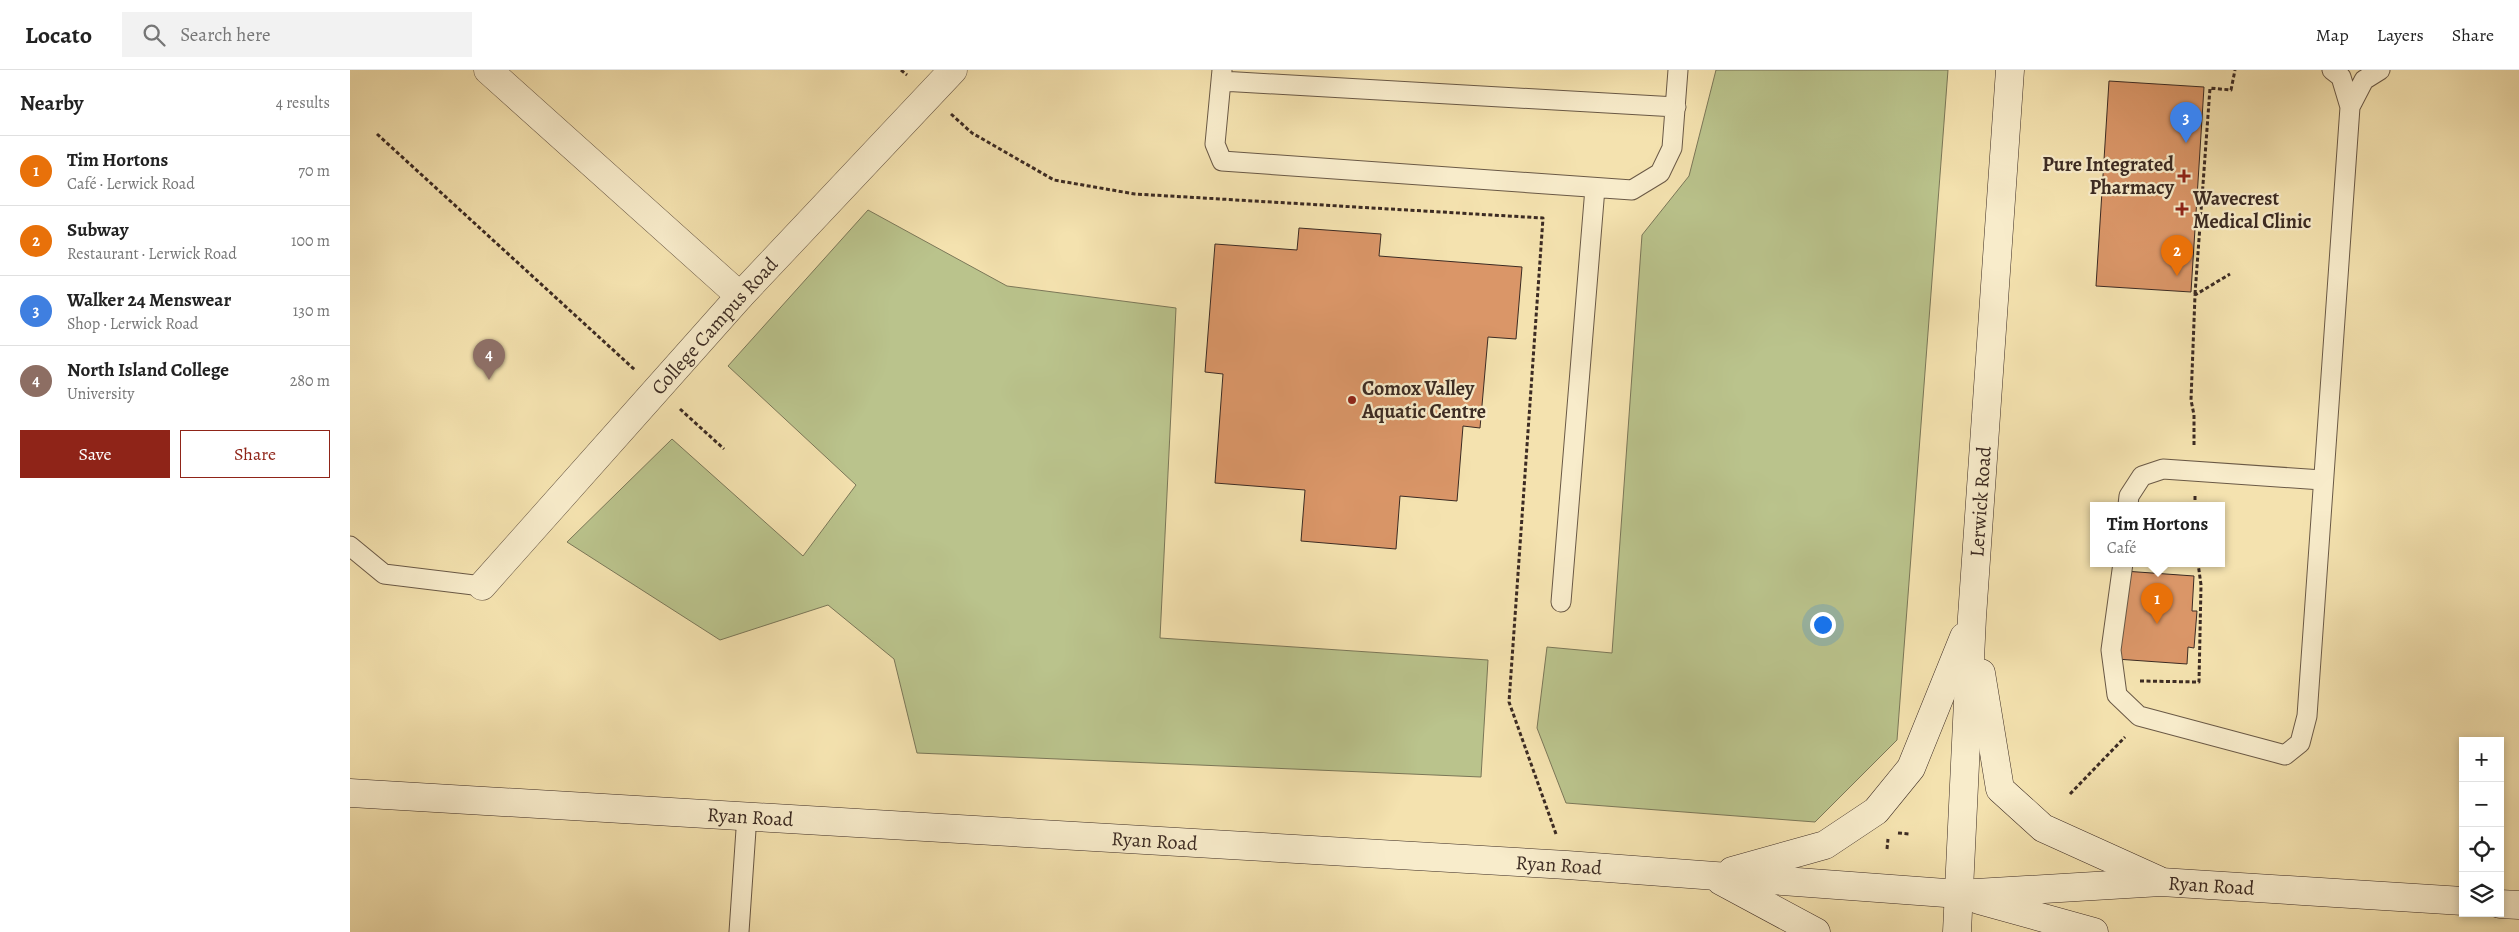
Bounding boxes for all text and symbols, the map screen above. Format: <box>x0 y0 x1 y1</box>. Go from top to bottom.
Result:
search box <box>122 12 472 57</box>
text: Locato <box>25 19 92 51</box>
icon: search <box>140 21 168 49</box>
text: Search here <box>180 22 271 48</box>
text: Map <box>2316 23 2349 47</box>
text: Layers <box>2377 23 2424 47</box>
text: Share <box>2452 23 2494 47</box>
text: Nearby <box>20 89 83 117</box>
text: 4 results <box>276 92 330 114</box>
pin: 3 <box>2170 102 2202 143</box>
text: Tim Hortons <box>67 147 168 173</box>
place label: Pure Integrated Pharmacy <box>2042 151 2175 201</box>
text: 1 <box>33 160 39 182</box>
text: 70 m <box>298 160 330 182</box>
marker: Pure Integrated Pharmacy <box>2178 170 2190 182</box>
text: Café · Lerwick Road <box>67 173 195 195</box>
place label: Wavecrest Medical Clinic <box>2192 185 2311 235</box>
marker: Wavecrest Medical Clinic <box>2175 202 2189 216</box>
text: Subway <box>67 217 129 243</box>
text: 2 <box>32 230 40 252</box>
text: 100 m <box>291 230 330 252</box>
pin: 2 <box>2161 235 2193 276</box>
text: Restaurant · Lerwick Road <box>67 243 237 265</box>
street label: College Campus Road <box>645 251 784 400</box>
text: Walker 24 Menswear <box>67 287 231 313</box>
text: 3 <box>33 300 39 322</box>
text: 130 m <box>293 300 330 322</box>
text: Shop · Lerwick Road <box>67 313 198 335</box>
pin: 4 <box>473 339 505 380</box>
text: North Island College <box>67 357 229 383</box>
text: 4 <box>32 370 40 392</box>
text: 280 m <box>290 370 330 392</box>
place label: Comox Valley Aquatic Centre <box>1361 375 1486 425</box>
text: University <box>67 383 134 405</box>
marker: Comox Valley Aquatic Centre <box>1346 394 1358 406</box>
button: Save <box>20 430 170 478</box>
button: Share <box>180 430 330 478</box>
street label: Lerwick Road <box>1963 445 1997 558</box>
popup <box>2090 502 2225 567</box>
text: Tim Hortons <box>2107 511 2208 537</box>
text: Café <box>2107 537 2136 559</box>
pin: 1 <box>2141 583 2173 624</box>
your location <box>1810 612 1836 638</box>
map controls <box>2459 737 2504 917</box>
button: + <box>2459 737 2504 782</box>
button: − <box>2459 782 2504 827</box>
street label: Ryan Road <box>706 801 794 833</box>
street label: Ryan Road <box>1111 825 1199 857</box>
button: locate <box>2459 827 2504 872</box>
street label: Ryan Road <box>1515 848 1603 881</box>
street label: Ryan Road <box>2167 869 2256 901</box>
button: layers <box>2459 872 2504 917</box>

